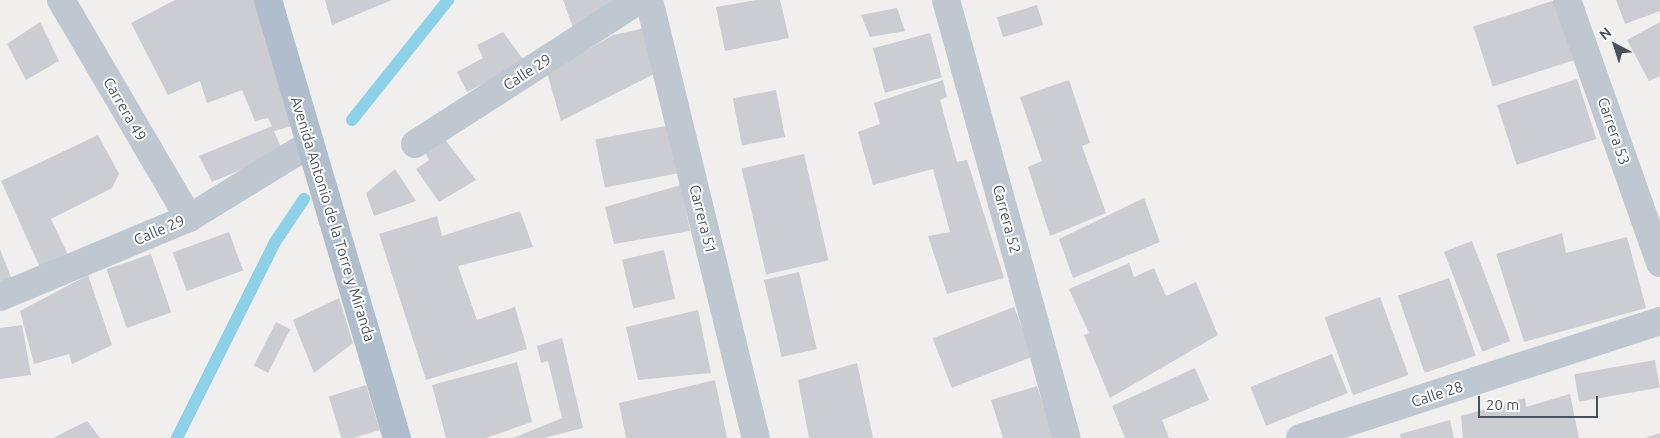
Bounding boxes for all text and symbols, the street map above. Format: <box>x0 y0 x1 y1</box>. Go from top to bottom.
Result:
north arrow <box>1590 20 1640 70</box>
text: N <box>1596 24 1614 43</box>
street label: Calle 29 <box>500 50 554 94</box>
street label: Carrera 49 <box>100 74 150 144</box>
street label: Avenida Antonio de la Torre y Miranda <box>287 94 379 344</box>
street label: Carrera 53 <box>1594 95 1634 167</box>
street label: Carrera 51 <box>686 183 720 255</box>
street label: Carrera 52 <box>989 183 1025 255</box>
street label: Calle 29 <box>131 211 187 249</box>
street label: Calle 28 <box>1409 377 1465 411</box>
scale bar <box>1480 386 1600 418</box>
text: 20 m <box>1486 396 1519 413</box>

